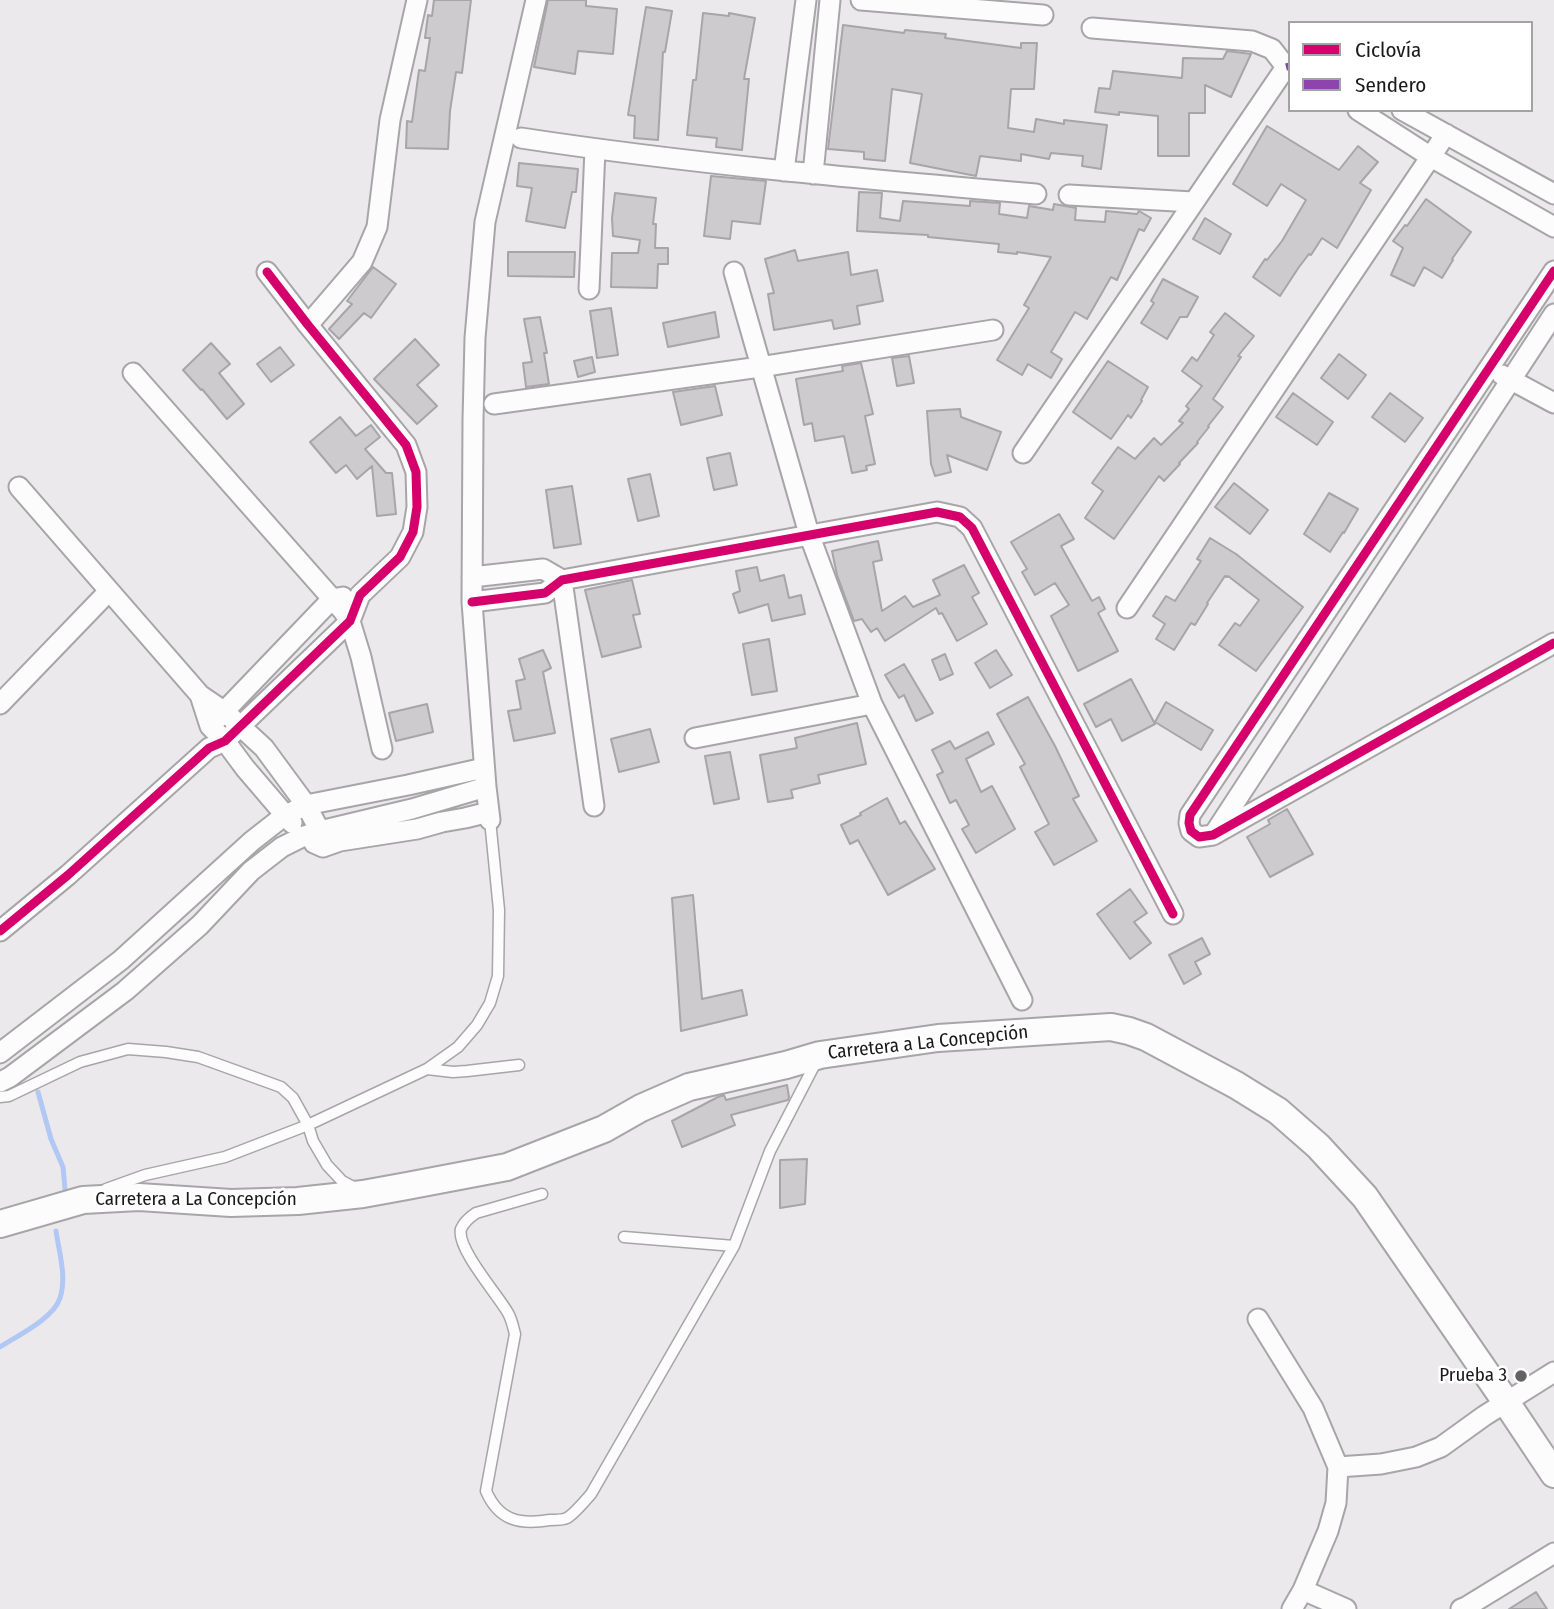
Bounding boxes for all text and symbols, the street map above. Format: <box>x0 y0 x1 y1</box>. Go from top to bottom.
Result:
legend <box>1288 21 1533 112</box>
text: Ciclovía <box>1355 37 1421 63</box>
text: Sendero <box>1355 72 1426 98</box>
street label: Carretera a La Concepción <box>827 1021 1029 1065</box>
street label: Carretera a La Concepción <box>95 1189 297 1211</box>
place label: Prueba 3 <box>1439 1365 1507 1387</box>
marker: Prueba 3 <box>1513 1368 1529 1384</box>

